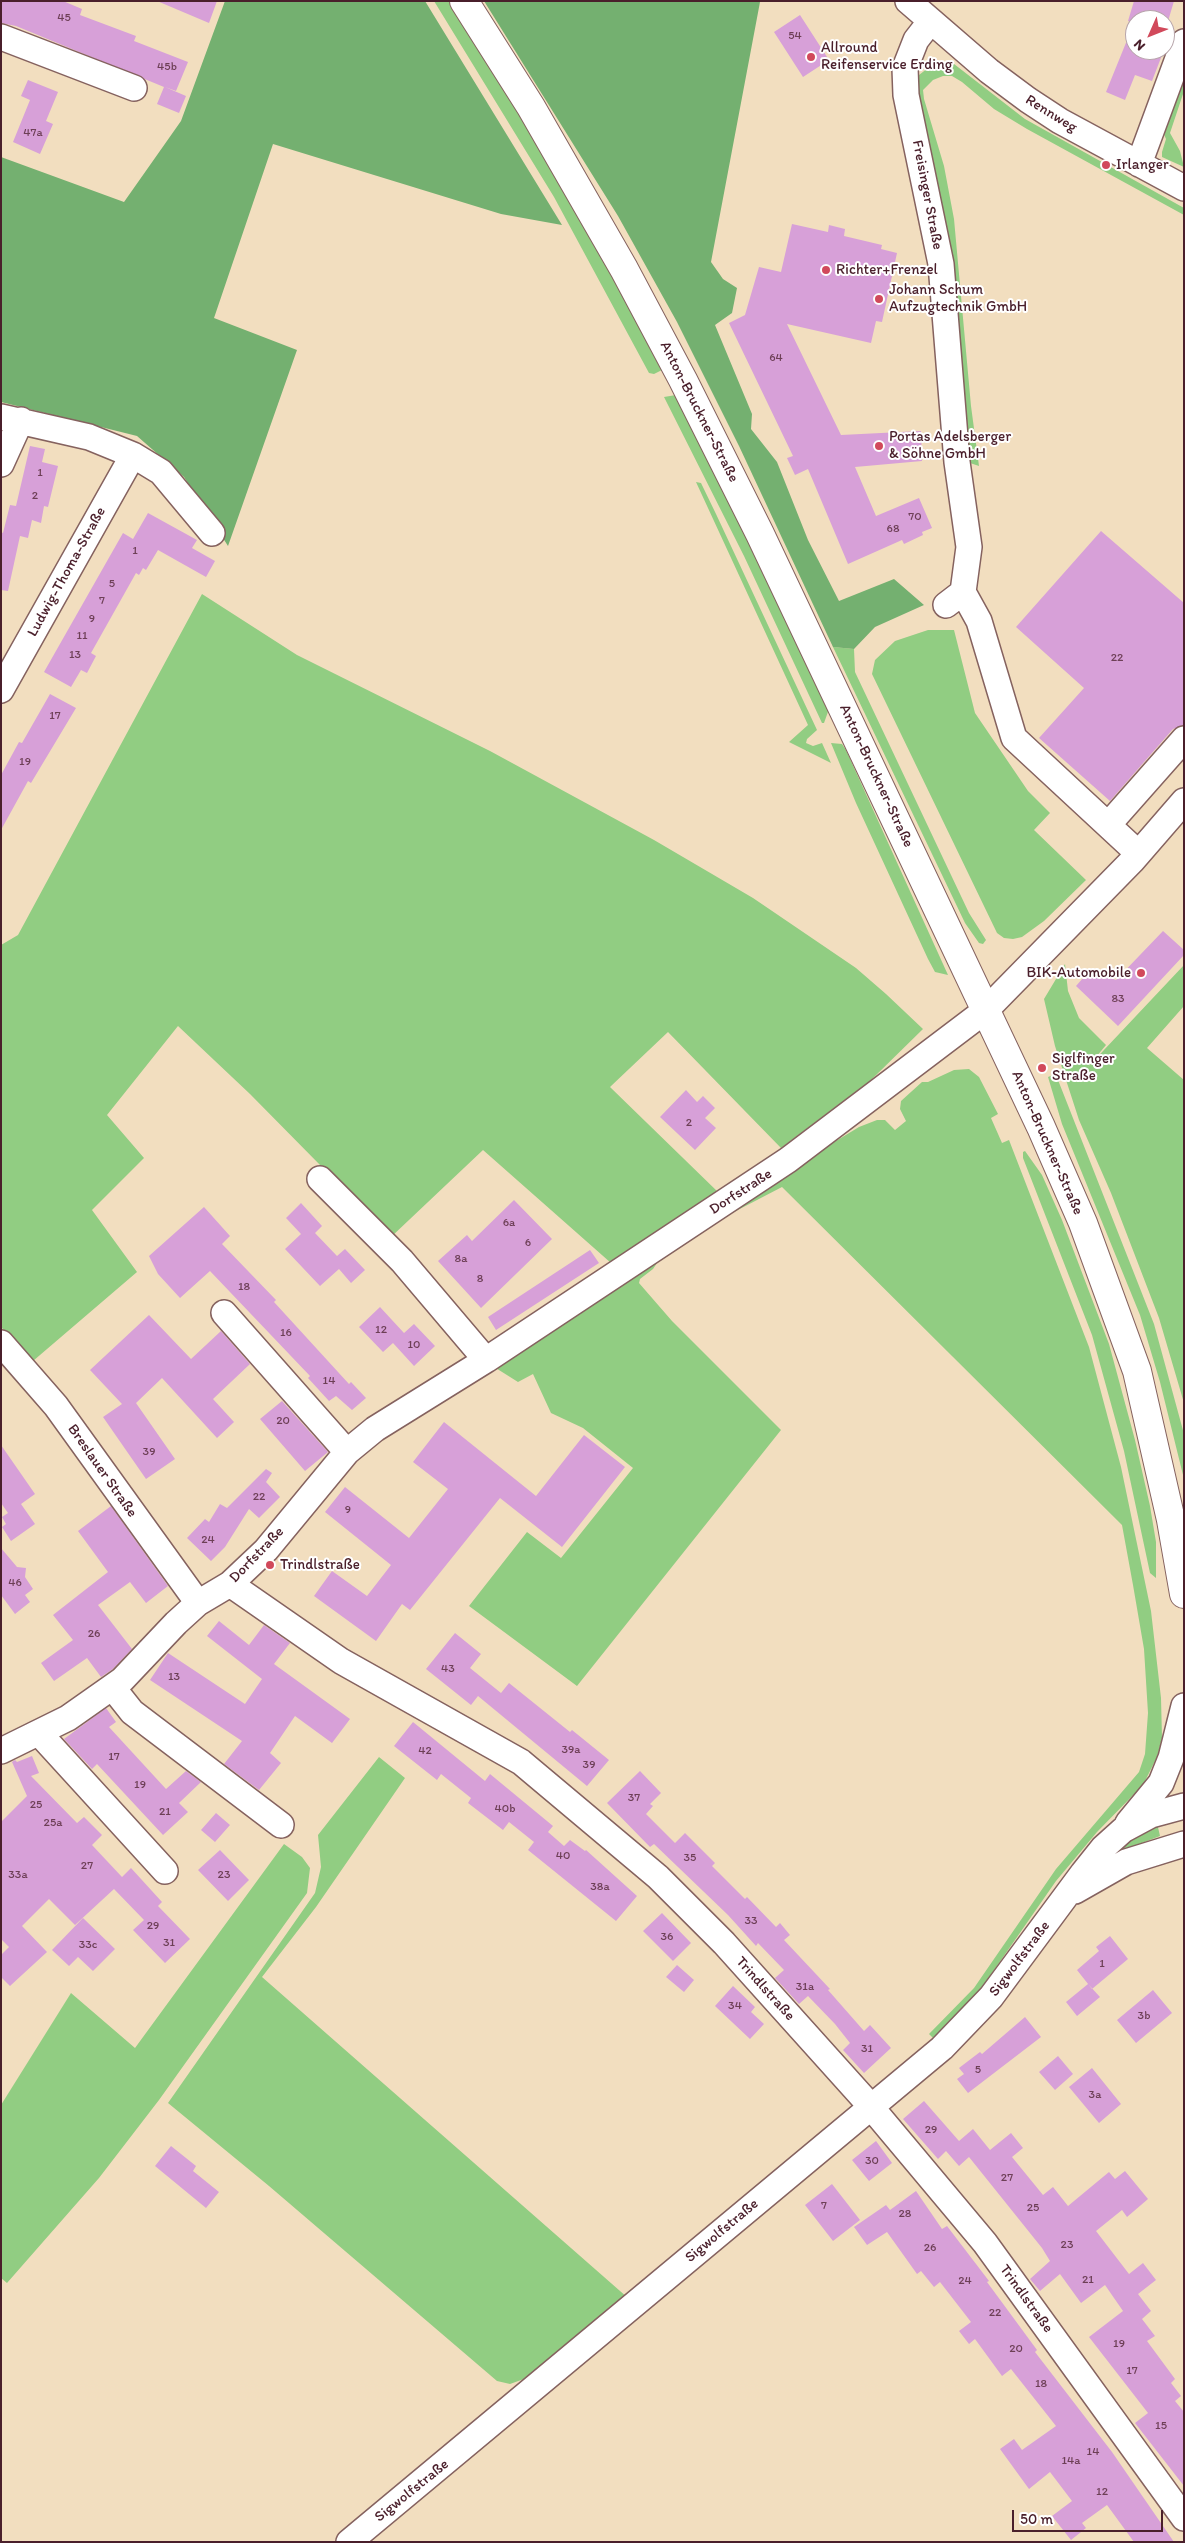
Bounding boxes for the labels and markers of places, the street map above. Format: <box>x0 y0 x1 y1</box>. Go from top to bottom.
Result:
place label: Allround Reifenservice Erding <box>821 39 952 74</box>
marker: Allround Reifenservice Erding <box>805 51 817 63</box>
place label: Irlanger <box>1116 156 1169 174</box>
marker: Irlanger <box>1100 159 1112 171</box>
place label: Richter+Frenzel <box>836 261 938 279</box>
marker: Richter+Frenzel <box>820 264 832 276</box>
place label: Johann Schum Aufzugtechnik GmbH <box>889 281 1027 316</box>
marker: Johann Schum Aufzugtechnik GmbH <box>873 293 885 305</box>
place label: Portas Adelsberger & Söhne GmbH <box>889 428 1011 463</box>
marker: Portas Adelsberger & Söhne GmbH <box>873 440 885 452</box>
place label: BIK-Automobile <box>1026 964 1131 982</box>
marker: BIK-Automobile <box>1135 967 1147 979</box>
place label: Siglfinger Straße <box>1052 1050 1115 1085</box>
marker: Siglfinger Straße <box>1036 1062 1048 1074</box>
place label: Trindlstraße <box>280 1556 360 1574</box>
marker: Trindlstraße <box>264 1559 276 1571</box>

